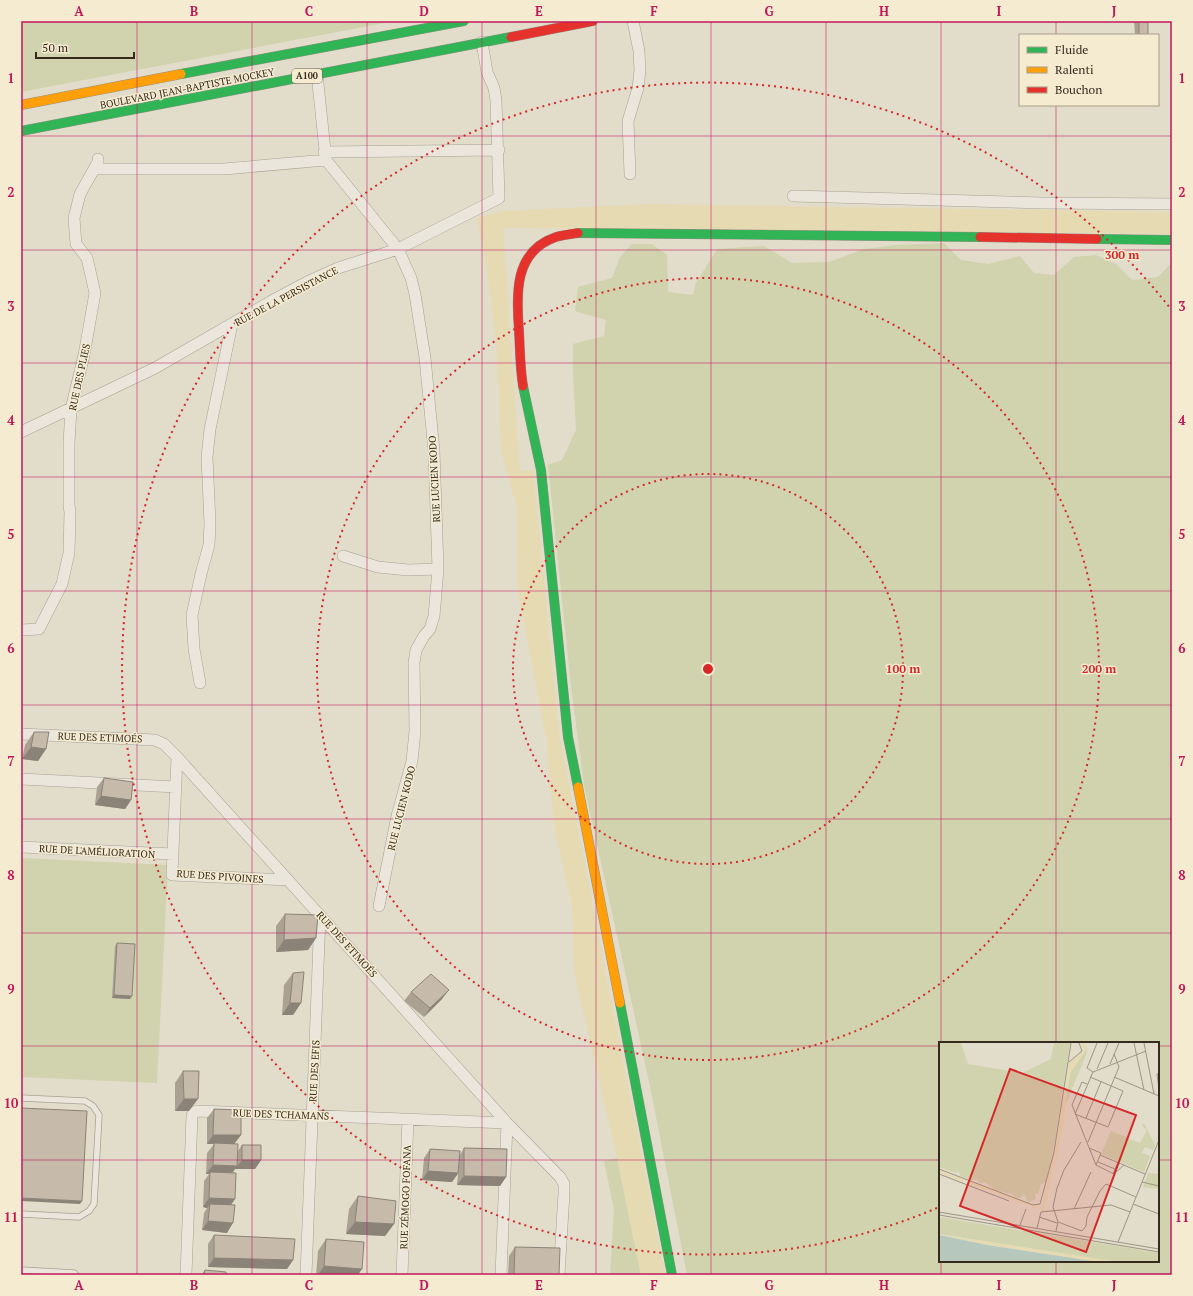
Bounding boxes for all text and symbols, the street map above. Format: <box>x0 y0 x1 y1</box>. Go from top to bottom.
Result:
text: A <box>74 2 84 20</box>
text: B <box>190 2 198 20</box>
text: C <box>305 2 313 20</box>
text: D <box>419 2 429 20</box>
text: E <box>535 2 543 20</box>
text: F <box>650 2 658 20</box>
text: G <box>764 2 774 20</box>
text: H <box>879 2 889 20</box>
text: I <box>997 2 1002 20</box>
text: J <box>1112 2 1117 20</box>
scale bar <box>36 34 134 60</box>
legend <box>1019 34 1159 106</box>
text: 50 m <box>42 40 69 55</box>
text: Fluide <box>1055 42 1088 57</box>
text: Ralenti <box>1055 62 1094 77</box>
street label: BOULEVARD JEAN-BAPTISTE MOCKEY <box>99 65 276 112</box>
text: 1 <box>7 69 15 87</box>
road number: A100 <box>292 69 322 83</box>
text: 1 <box>1178 69 1186 87</box>
text: Bouchon <box>1055 82 1102 97</box>
text: 2 <box>7 183 15 201</box>
text: 2 <box>1178 183 1186 201</box>
text: 300 m <box>1105 247 1139 262</box>
street label: RUE DE LA PERSISTANCE <box>232 264 340 329</box>
text: 3 <box>7 297 15 315</box>
text: 3 <box>1178 297 1186 315</box>
street label: RUE DES PLIES <box>66 342 93 412</box>
text: 4 <box>7 411 15 429</box>
text: 4 <box>1178 411 1186 429</box>
street label: RUE LUCIEN KODO <box>426 435 443 523</box>
text: 5 <box>7 525 15 543</box>
text: 5 <box>1178 525 1186 543</box>
text: 6 <box>7 639 15 657</box>
text: 6 <box>1178 639 1186 657</box>
text: 100 m <box>886 661 920 676</box>
text: 200 m <box>1082 661 1116 676</box>
centre of rings <box>701 662 715 676</box>
street label: RUE DES ETIMOÉS <box>57 730 143 745</box>
text: 7 <box>7 752 15 770</box>
text: 7 <box>1178 752 1186 770</box>
street label: RUE LUCIEN KODO <box>385 764 418 852</box>
street label: RUE DE L'AMÉLIORATION <box>38 842 156 861</box>
text: 8 <box>7 866 15 884</box>
text: 8 <box>1178 866 1186 884</box>
street label: RUE DES PIVOINES <box>176 867 264 886</box>
street label: RUE DES ETIMOÉS <box>313 908 380 980</box>
text: 9 <box>7 980 15 998</box>
text: 9 <box>1178 980 1186 998</box>
street label: RUE DES EFIS <box>306 1040 323 1102</box>
inset map <box>939 1042 1159 1262</box>
text: 10 <box>4 1094 19 1112</box>
text: 10 <box>1175 1094 1190 1112</box>
street label: RUE DES TCHAMANS <box>232 1106 330 1123</box>
street label: RUE ZÉMOGO FOFANA <box>397 1144 414 1249</box>
text: 11 <box>4 1208 18 1226</box>
text: 11 <box>1175 1208 1189 1226</box>
text: A <box>74 1276 84 1294</box>
text: B <box>190 1276 198 1294</box>
text: C <box>305 1276 313 1294</box>
text: D <box>419 1276 429 1294</box>
text: E <box>535 1276 543 1294</box>
text: F <box>650 1276 658 1294</box>
text: G <box>764 1276 774 1294</box>
text: H <box>879 1276 889 1294</box>
text: I <box>997 1276 1002 1294</box>
text: J <box>1112 1276 1117 1294</box>

